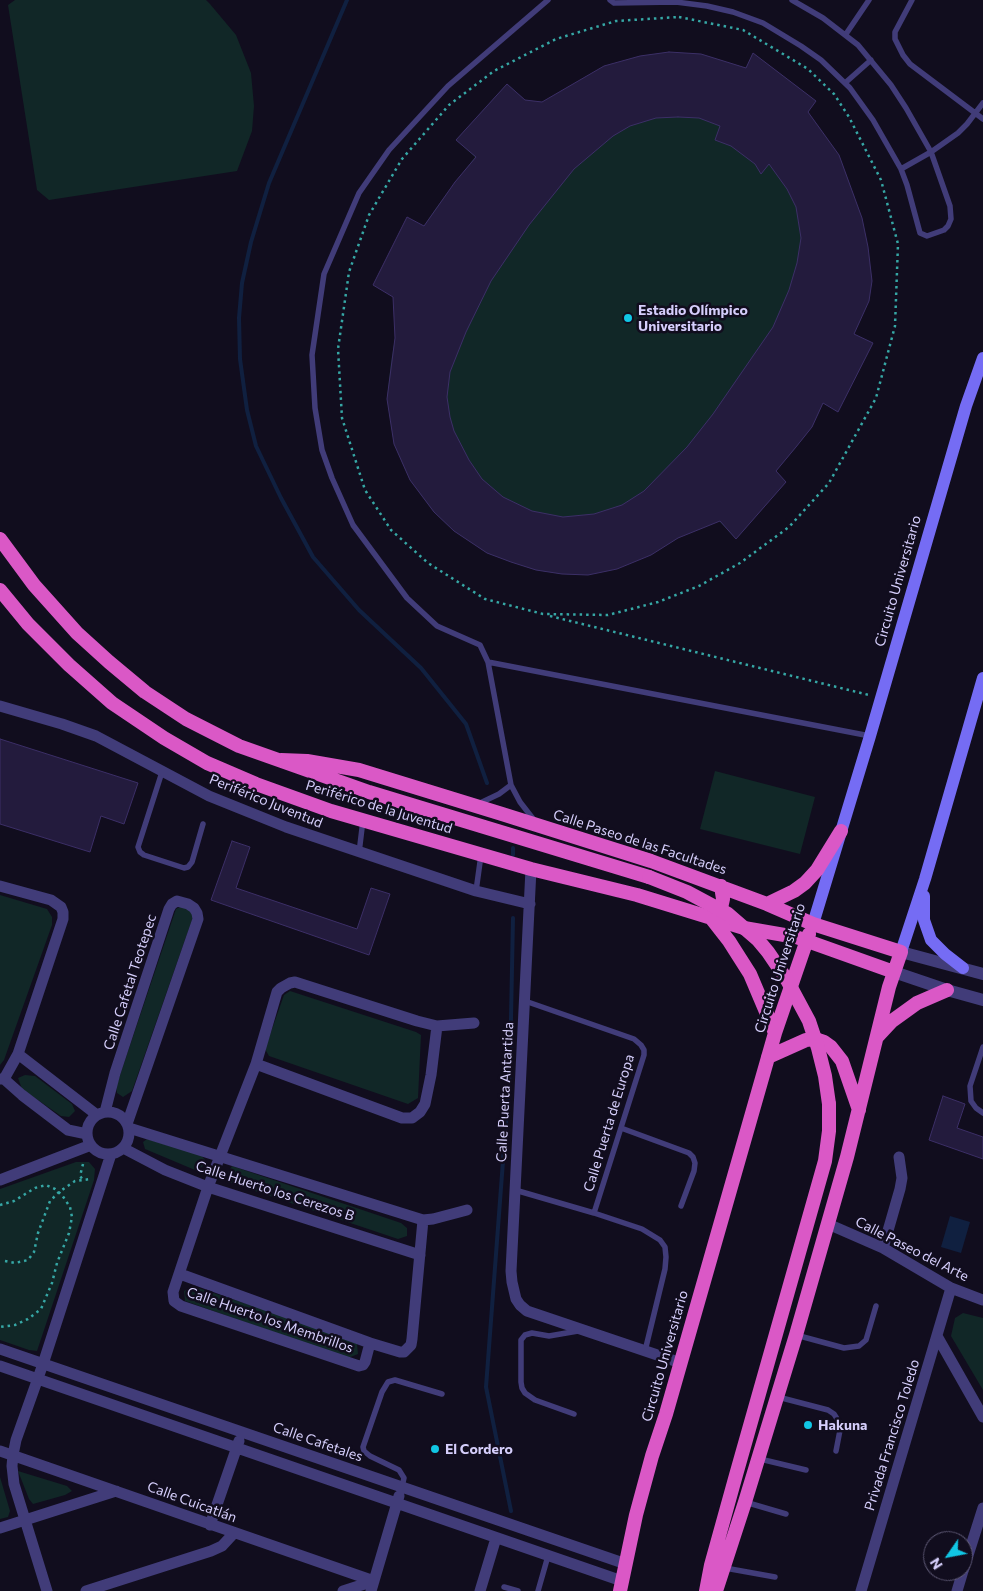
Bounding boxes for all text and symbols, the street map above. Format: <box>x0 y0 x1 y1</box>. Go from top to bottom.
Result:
place label: Estadio Olímpico Universitario <box>638 302 748 334</box>
marker: Estadio Olímpico Universitario <box>622 312 634 324</box>
street label: Circuito Universitario <box>871 513 925 649</box>
street label: Periférico Juventud <box>207 771 325 831</box>
street label: Periférico de la Juventud <box>304 777 454 837</box>
street label: Calle Paseo de las Facultades <box>551 806 729 878</box>
street label: Circuito Universitario <box>751 901 809 1035</box>
street label: Calle Cafetal Teotepec <box>100 912 160 1052</box>
street label: Calle Puerta Antartida <box>493 1021 517 1163</box>
street label: Calle Puerta de Europa <box>580 1052 638 1194</box>
street label: Calle Huerto los Cerezos B <box>194 1157 356 1225</box>
street label: Calle Paseo del Arte <box>853 1213 971 1285</box>
street label: Calle Huerto los Membrillos <box>185 1284 355 1356</box>
street label: Circuito Universitario <box>638 1288 692 1424</box>
street label: Privada Francisco Toledo <box>861 1357 923 1513</box>
place label: Hakuna <box>818 1417 867 1433</box>
street label: Calle Cafetales <box>271 1419 365 1465</box>
marker: Hakuna <box>802 1419 814 1431</box>
place label: El Cordero <box>445 1441 513 1457</box>
marker: El Cordero <box>429 1443 441 1455</box>
street label: Calle Cuicatlán <box>145 1478 239 1526</box>
north arrow <box>923 1531 973 1581</box>
text: N <box>926 1555 946 1573</box>

